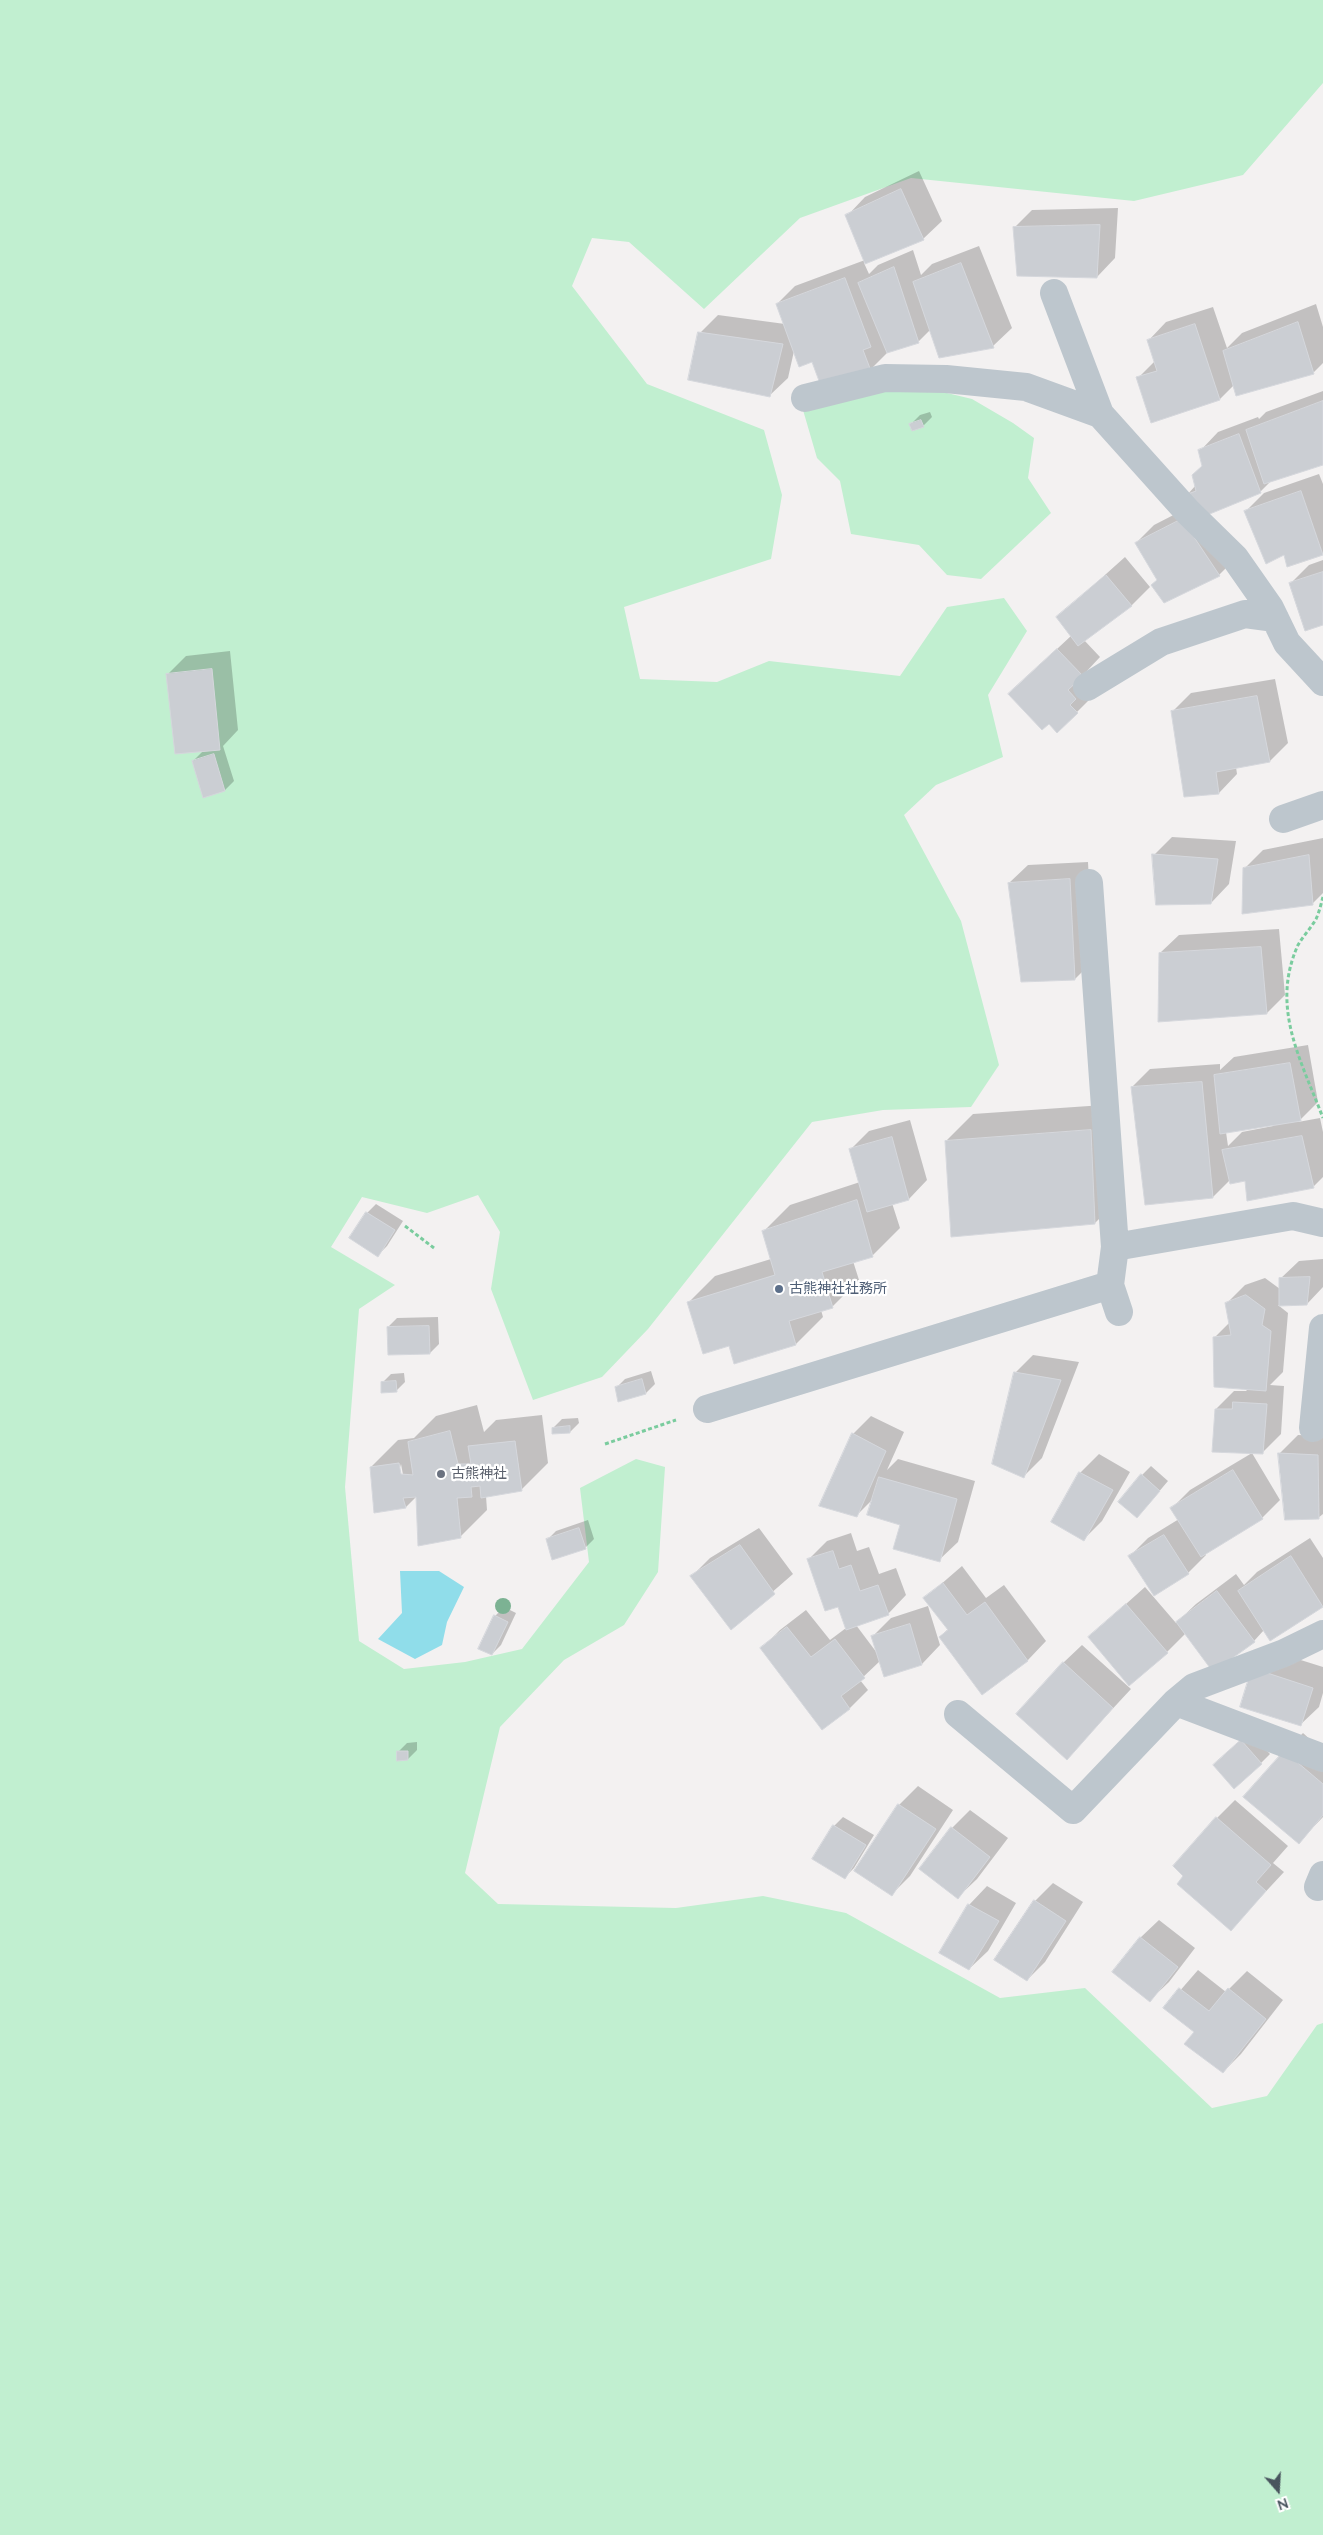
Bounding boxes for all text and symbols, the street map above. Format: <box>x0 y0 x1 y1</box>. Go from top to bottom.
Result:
place label: 古熊神社社務所 <box>789 1281 887 1297</box>
marker: 古熊神社社務所 <box>773 1283 785 1295</box>
place label: 古熊神社 <box>451 1466 507 1482</box>
marker: 古熊神社 <box>435 1468 447 1480</box>
north arrow <box>1253 2465 1303 2515</box>
text: N <box>1275 2494 1291 2514</box>

